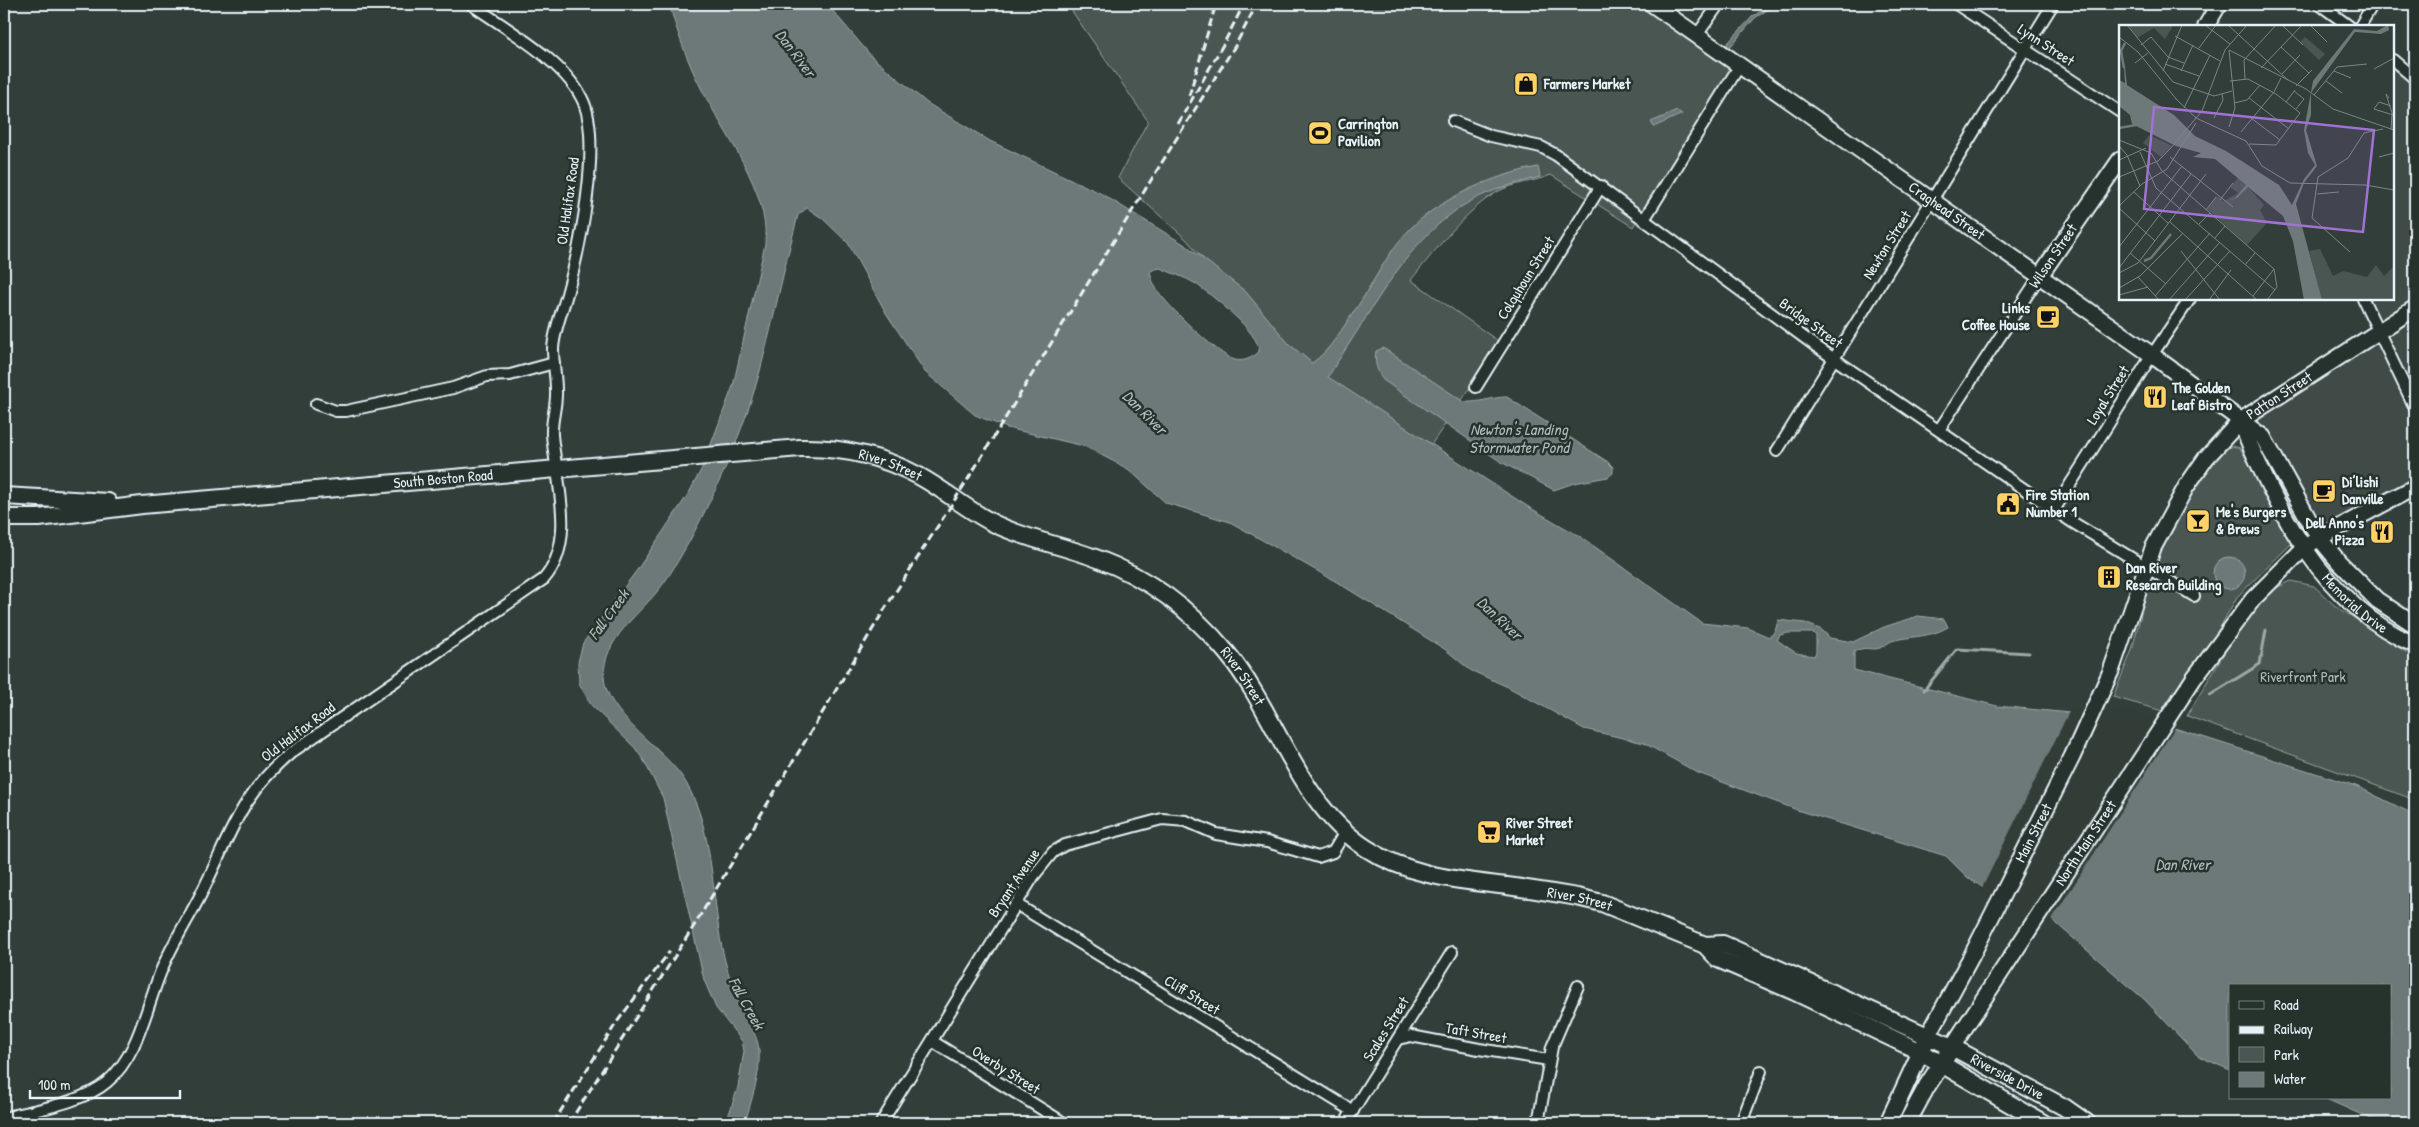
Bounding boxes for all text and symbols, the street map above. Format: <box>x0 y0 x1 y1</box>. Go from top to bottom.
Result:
street label: Lynn Street <box>2014 18 2079 71</box>
water label: Dan River <box>771 25 822 83</box>
inset map <box>2119 25 2394 300</box>
shop icon: Farmers Market <box>1513 71 1539 97</box>
place label: Farmers Market <box>1543 73 1631 94</box>
place label: Carrington Pavilion <box>1338 113 1399 151</box>
sports icon: Carrington Pavilion <box>1307 120 1333 146</box>
street label: Old Halifax Road <box>551 156 584 246</box>
street label: Craghead Street <box>1904 176 1990 245</box>
street label: Newton Street <box>1857 206 1916 283</box>
street label: Wilson Street <box>2023 219 2082 292</box>
street label: Colquhoun Street <box>1492 231 1560 323</box>
street label: Bridge Street <box>1775 292 1848 353</box>
place label: Links Coffee House <box>1962 297 2030 335</box>
cafe icon: Links Coffee House <box>2035 304 2061 330</box>
street label: Loyal Street <box>2081 360 2134 428</box>
street label: Patton Street <box>2242 366 2317 424</box>
place label: The Golden Leaf Bistro <box>2171 377 2232 415</box>
restaurant icon: The Golden Leaf Bistro <box>2142 384 2168 410</box>
water label: Dan River <box>1118 385 1173 440</box>
water label: Newton's Landing Stormwater Pond <box>1469 418 1571 458</box>
street label: River Street <box>857 443 927 486</box>
street label: South Boston Road <box>393 464 494 493</box>
place label: Di’lishi Danville <box>2342 471 2384 509</box>
cafe icon: Di’lishi Danville <box>2311 478 2337 504</box>
place label: Fire Station Number 1 <box>2025 484 2090 522</box>
public building icon: Fire Station Number 1 <box>1995 491 2021 517</box>
place label: Me's Burgers & Brews <box>2216 501 2286 539</box>
bar icon: Me's Burgers & Brews <box>2185 508 2211 534</box>
place label: Dell Anno's Pizza <box>2306 512 2364 550</box>
restaurant icon: Dell Anno's Pizza <box>2369 519 2395 545</box>
place label: Dan River Research Building <box>2126 557 2222 596</box>
building icon: Dan River Research Building <box>2096 564 2122 590</box>
street label: Memorial Drive <box>2317 568 2392 638</box>
water label: Fall Creek <box>582 583 634 644</box>
water label: Dan River <box>1473 591 1529 646</box>
street label: River Street <box>1216 642 1271 709</box>
park label: Riverfront Park <box>2260 666 2346 687</box>
street label: Old Halifax Road <box>256 697 339 766</box>
street label: North Main Street <box>2050 795 2122 889</box>
street label: Main Street <box>2010 799 2057 866</box>
place label: River Street Market <box>1506 812 1573 850</box>
supermarket icon: River Street Market <box>1476 819 1502 845</box>
street label: Bryant Avenue <box>983 844 1044 921</box>
water label: Dan River <box>2156 853 2212 875</box>
street label: River Street <box>1546 881 1617 917</box>
street label: Cliff Street <box>1160 970 1225 1020</box>
water label: Fall Creek <box>724 973 771 1035</box>
legend <box>2229 984 2392 1100</box>
street label: Scales Street <box>1357 992 1414 1065</box>
text: Road <box>2274 994 2299 1015</box>
street label: Taft Street <box>1444 1017 1509 1048</box>
text: Railway <box>2274 1018 2313 1039</box>
street label: Overby Street <box>968 1040 1045 1099</box>
text: Park <box>2274 1044 2299 1065</box>
street label: Riverside Drive <box>1967 1048 2048 1105</box>
scale bar <box>30 1067 180 1099</box>
text: Water <box>2274 1068 2306 1089</box>
text: 100 m <box>38 1074 71 1095</box>

